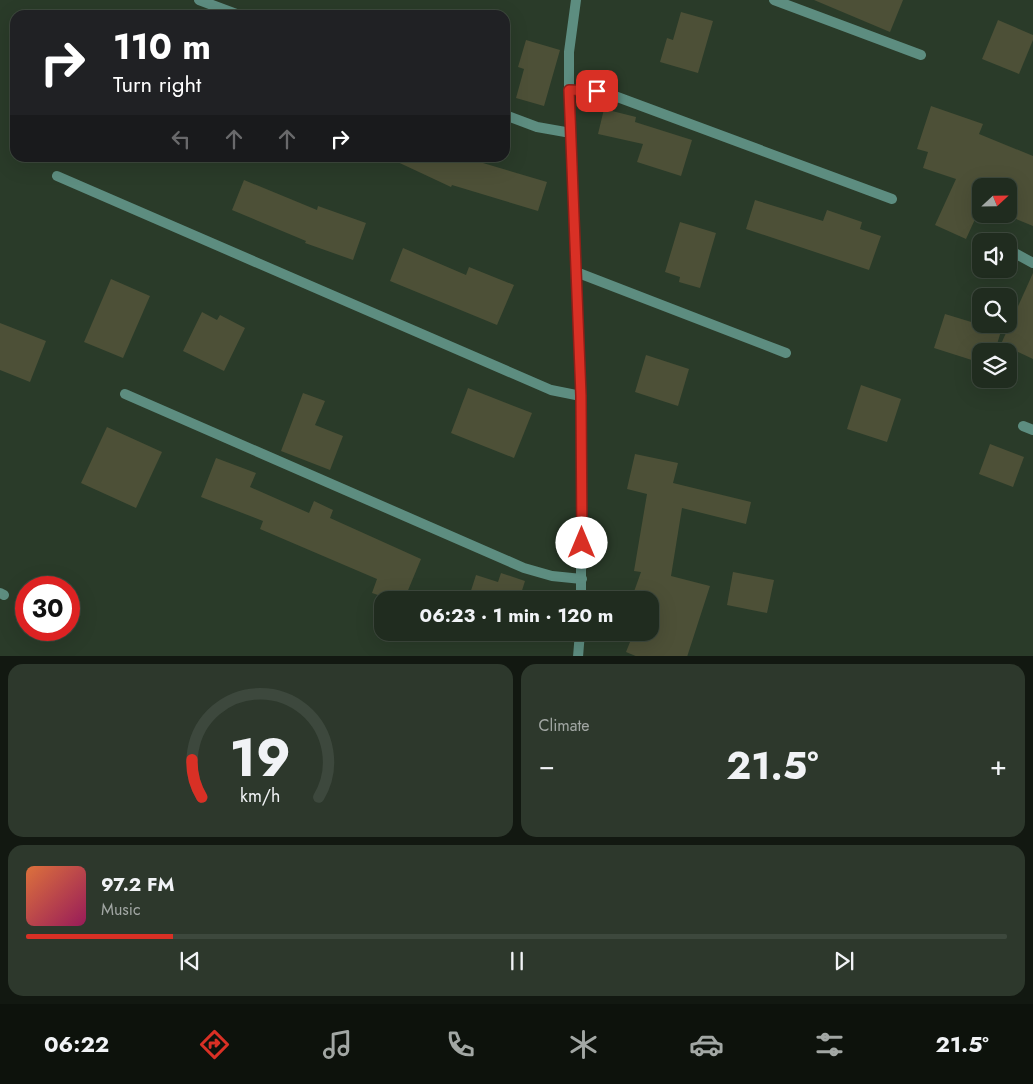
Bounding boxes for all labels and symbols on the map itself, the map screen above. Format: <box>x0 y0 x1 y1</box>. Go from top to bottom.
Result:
pin <box>576 70 618 112</box>
north arrow <box>972 178 1018 222</box>
position arrow <box>555 516 607 568</box>
speed limit sign: 30 <box>15 576 80 641</box>

